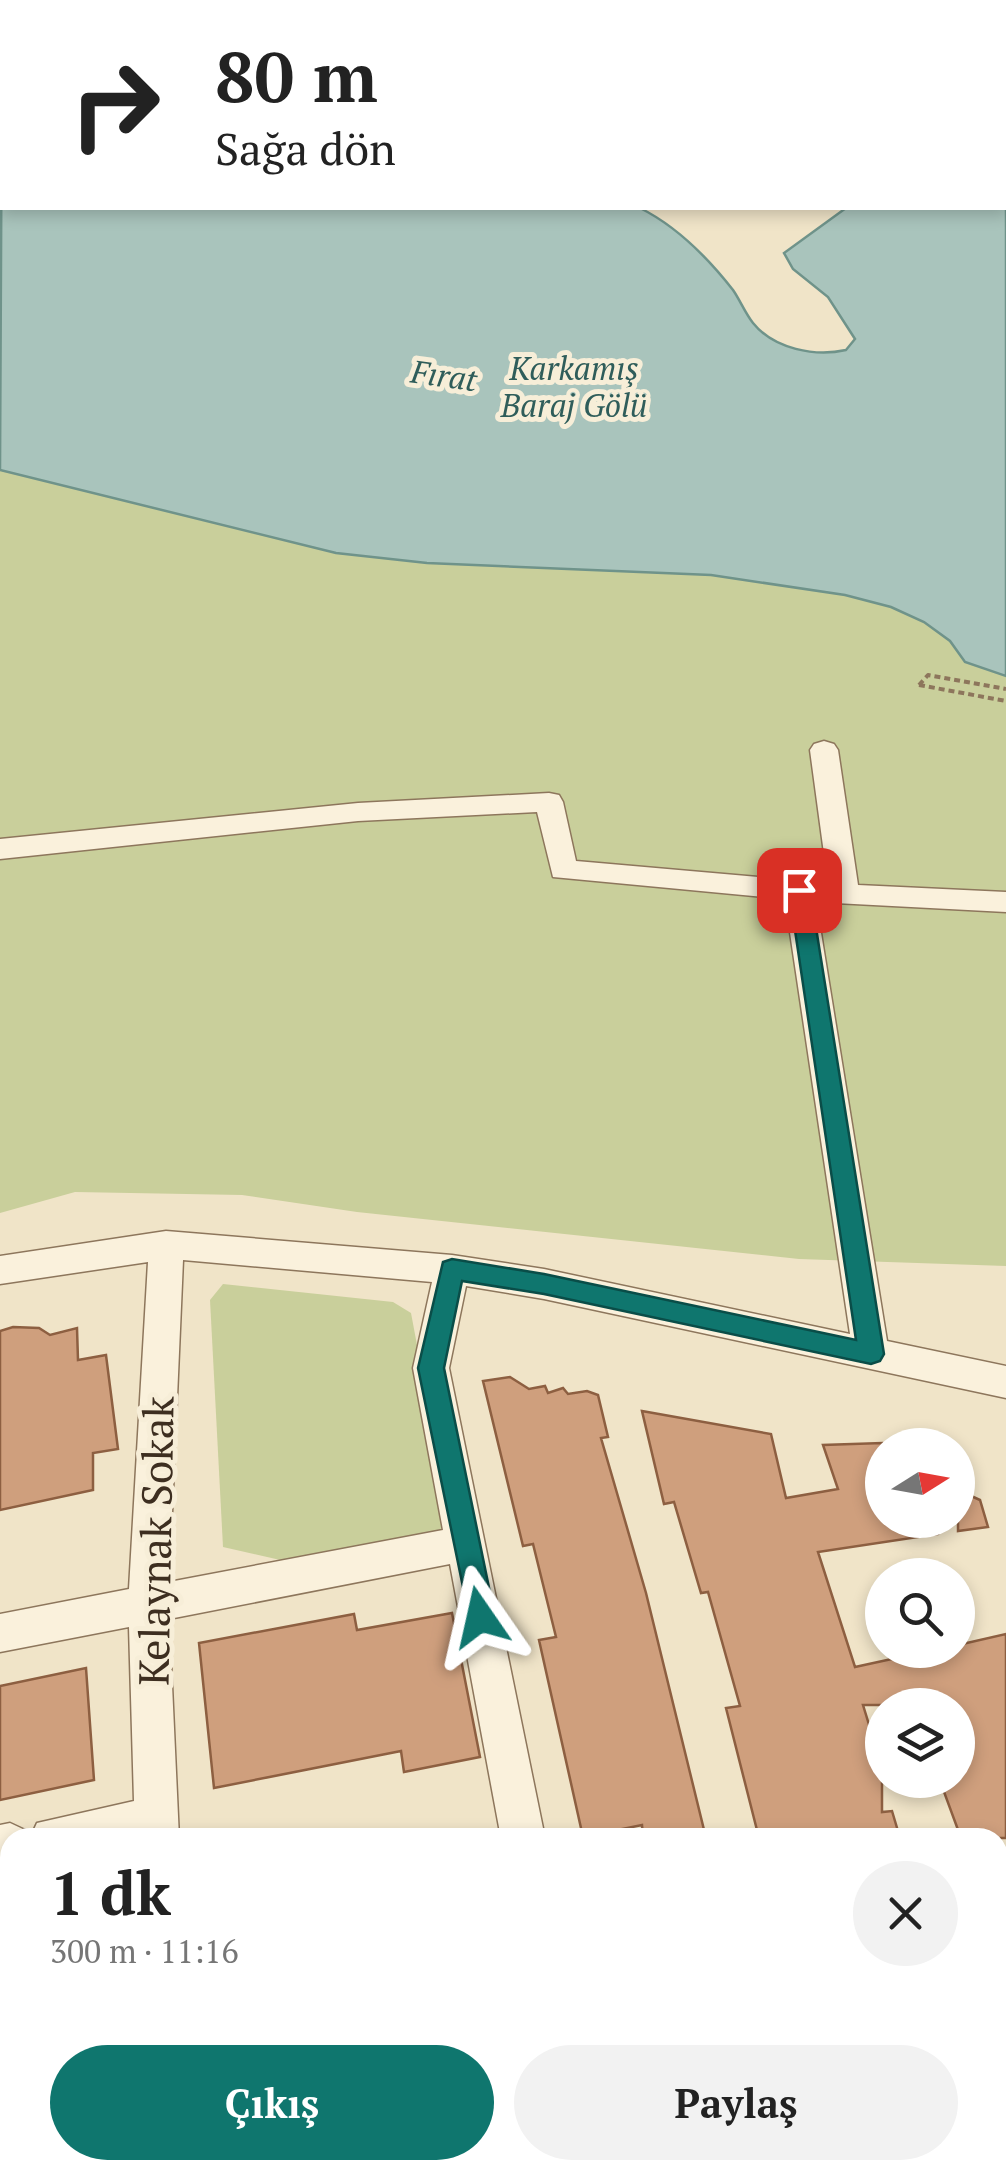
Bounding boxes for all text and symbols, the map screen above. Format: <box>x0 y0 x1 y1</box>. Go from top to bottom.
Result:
text: 80 m <box>215 29 378 122</box>
icon: right <box>50 40 180 170</box>
text: Sağa dön <box>215 118 396 178</box>
water label: Karkamış Baraj Gölü <box>500 347 647 426</box>
water label: Fırat <box>407 349 481 401</box>
pin <box>757 848 842 933</box>
icon: arrive <box>772 863 827 918</box>
street label: Kelaynak Sokak <box>124 1395 186 1686</box>
north arrow <box>865 1428 975 1538</box>
map controls <box>865 1428 975 1798</box>
button: search <box>865 1558 975 1668</box>
position arrow <box>428 1565 532 1669</box>
button: layers <box>865 1688 975 1798</box>
text: 1 dk <box>50 1853 171 1932</box>
button: close <box>853 1861 958 1966</box>
text: 300 m · 11:16 <box>50 1930 238 1972</box>
button: Çıkış <box>50 2045 494 2160</box>
button: Paylaş <box>514 2045 958 2160</box>

